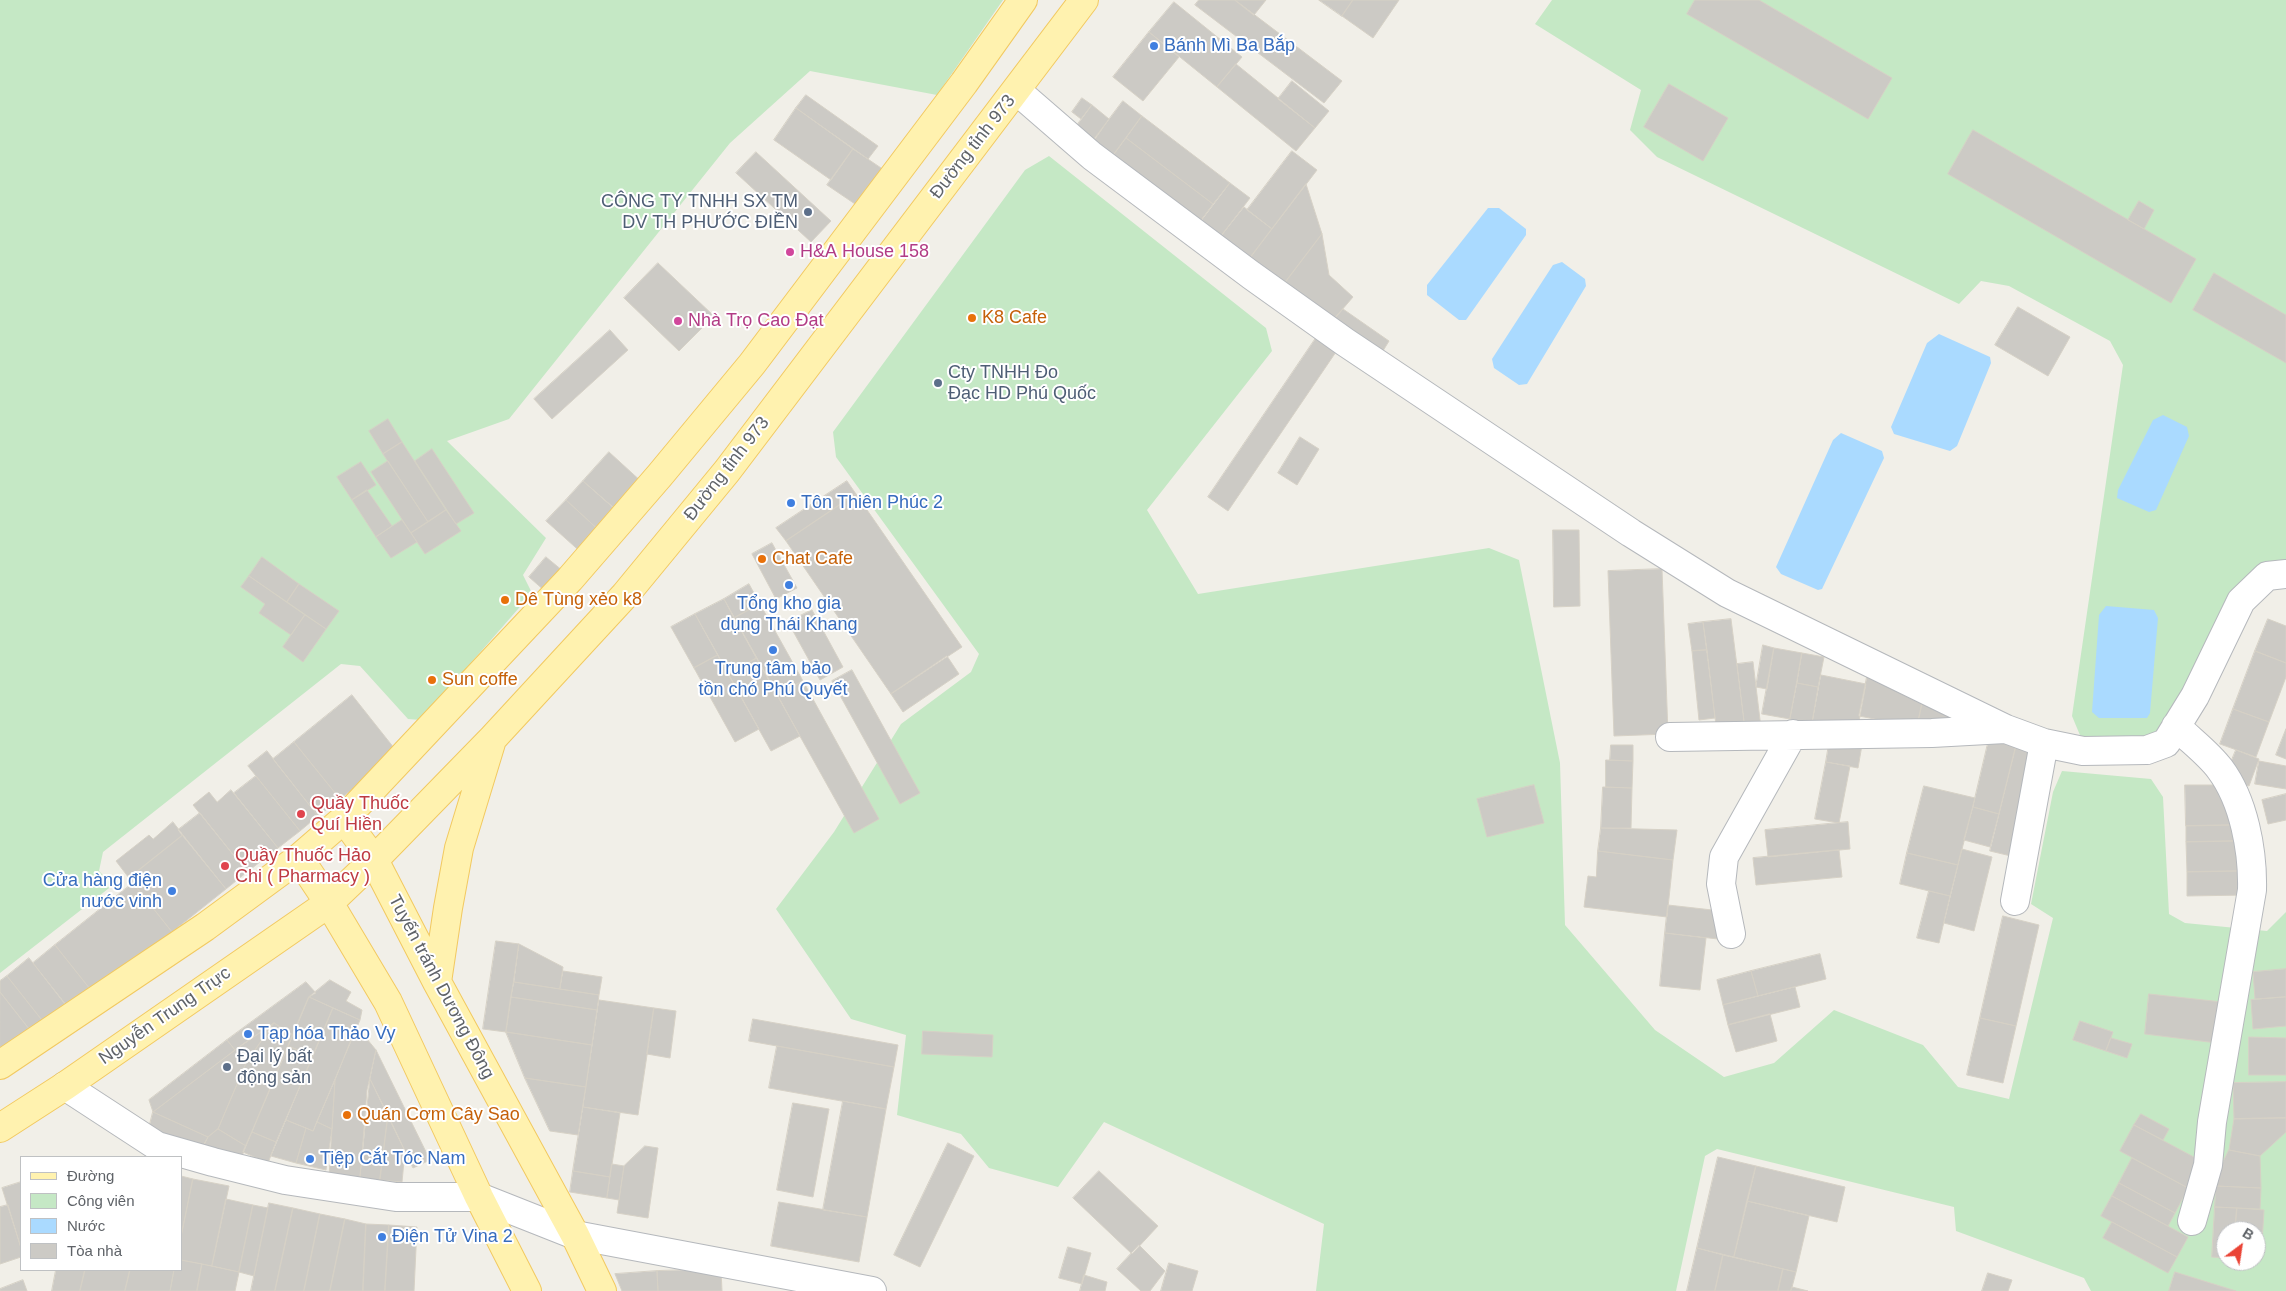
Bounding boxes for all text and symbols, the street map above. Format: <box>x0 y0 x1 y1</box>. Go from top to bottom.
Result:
place label: Bánh Mì Ba Bắp <box>1164 35 1295 57</box>
marker: Bánh Mì Ba Bắp <box>1148 40 1160 52</box>
street label: Đường tỉnh 973 <box>926 91 1020 203</box>
place label: CÔNG TY TNHH SX TM DV TH PHƯỚC ĐIỀN <box>601 191 798 233</box>
marker: CÔNG TY TNHH SX TM DV TH PHƯỚC ĐIỀN <box>802 206 814 218</box>
place label: H&A House 158 <box>800 241 929 263</box>
marker: H&A House 158 <box>784 246 796 258</box>
place label: K8 Cafe <box>982 307 1047 329</box>
place label: Nhà Trọ Cao Đạt <box>688 310 823 332</box>
marker: K8 Cafe <box>966 312 978 324</box>
marker: Nhà Trọ Cao Đạt <box>672 315 684 327</box>
place label: Cty TNHH Đo Đạc HD Phú Quốc <box>948 362 1096 404</box>
marker: Cty TNHH Đo Đạc HD Phú Quốc <box>932 377 944 389</box>
street label: Đường tỉnh 973 <box>680 413 774 525</box>
place label: Tôn Thiên Phúc 2 <box>801 492 943 514</box>
marker: Tôn Thiên Phúc 2 <box>785 497 797 509</box>
place label: Chat Cafe <box>772 548 853 570</box>
marker: Chat Cafe <box>756 553 768 565</box>
marker: Tổng kho gia dụng Thái Khang <box>783 579 795 591</box>
place label: Dê Tùng xẻo k8 <box>515 589 642 611</box>
place label: Tổng kho gia dụng Thái Khang <box>720 593 858 636</box>
marker: Dê Tùng xẻo k8 <box>499 594 511 606</box>
marker: Trung tâm bảo tồn chó Phú Quyết <box>767 644 779 656</box>
place label: Trung tâm bảo tồn chó Phú Quyết <box>698 658 848 701</box>
place label: Sun coffe <box>442 669 518 691</box>
marker: Sun coffe <box>426 674 438 686</box>
place label: Quầy Thuốc Quí Hiền <box>311 793 409 836</box>
marker: Quầy Thuốc Quí Hiền <box>295 808 307 820</box>
place label: Quầy Thuốc Hảo Chi ( Pharmacy ) <box>235 845 371 888</box>
marker: Quầy Thuốc Hảo Chi ( Pharmacy ) <box>219 860 231 872</box>
place label: Cửa hàng điện nước vinh <box>43 870 162 912</box>
marker: Cửa hàng điện nước vinh <box>166 885 178 897</box>
street label: Tuyến tránh Dương Đông <box>383 891 499 1083</box>
street label: Nguyễn Trung Trực <box>95 962 235 1070</box>
place label: Tạp hóa Thảo Vy <box>258 1023 395 1045</box>
marker: Tạp hóa Thảo Vy <box>242 1028 254 1040</box>
place label: Đại lý bất động sản <box>237 1046 312 1088</box>
marker: Đại lý bất động sản <box>221 1061 233 1073</box>
place label: Quán Cơm Cây Sao <box>357 1104 520 1126</box>
marker: Quán Cơm Cây Sao <box>341 1109 353 1121</box>
place label: Tiệp Cắt Tóc Nam <box>320 1148 465 1170</box>
marker: Tiệp Cắt Tóc Nam <box>304 1153 316 1165</box>
legend <box>20 1156 182 1271</box>
text: Đường <box>67 1167 114 1184</box>
text: Công viên <box>67 1192 135 1209</box>
text: Nước <box>67 1217 105 1234</box>
north arrow <box>2216 1221 2266 1271</box>
text: B <box>2240 1225 2257 1243</box>
place label: Điện Tử Vina 2 <box>392 1226 513 1248</box>
marker: Điện Tử Vina 2 <box>376 1231 388 1243</box>
text: Tòa nhà <box>67 1242 122 1259</box>

